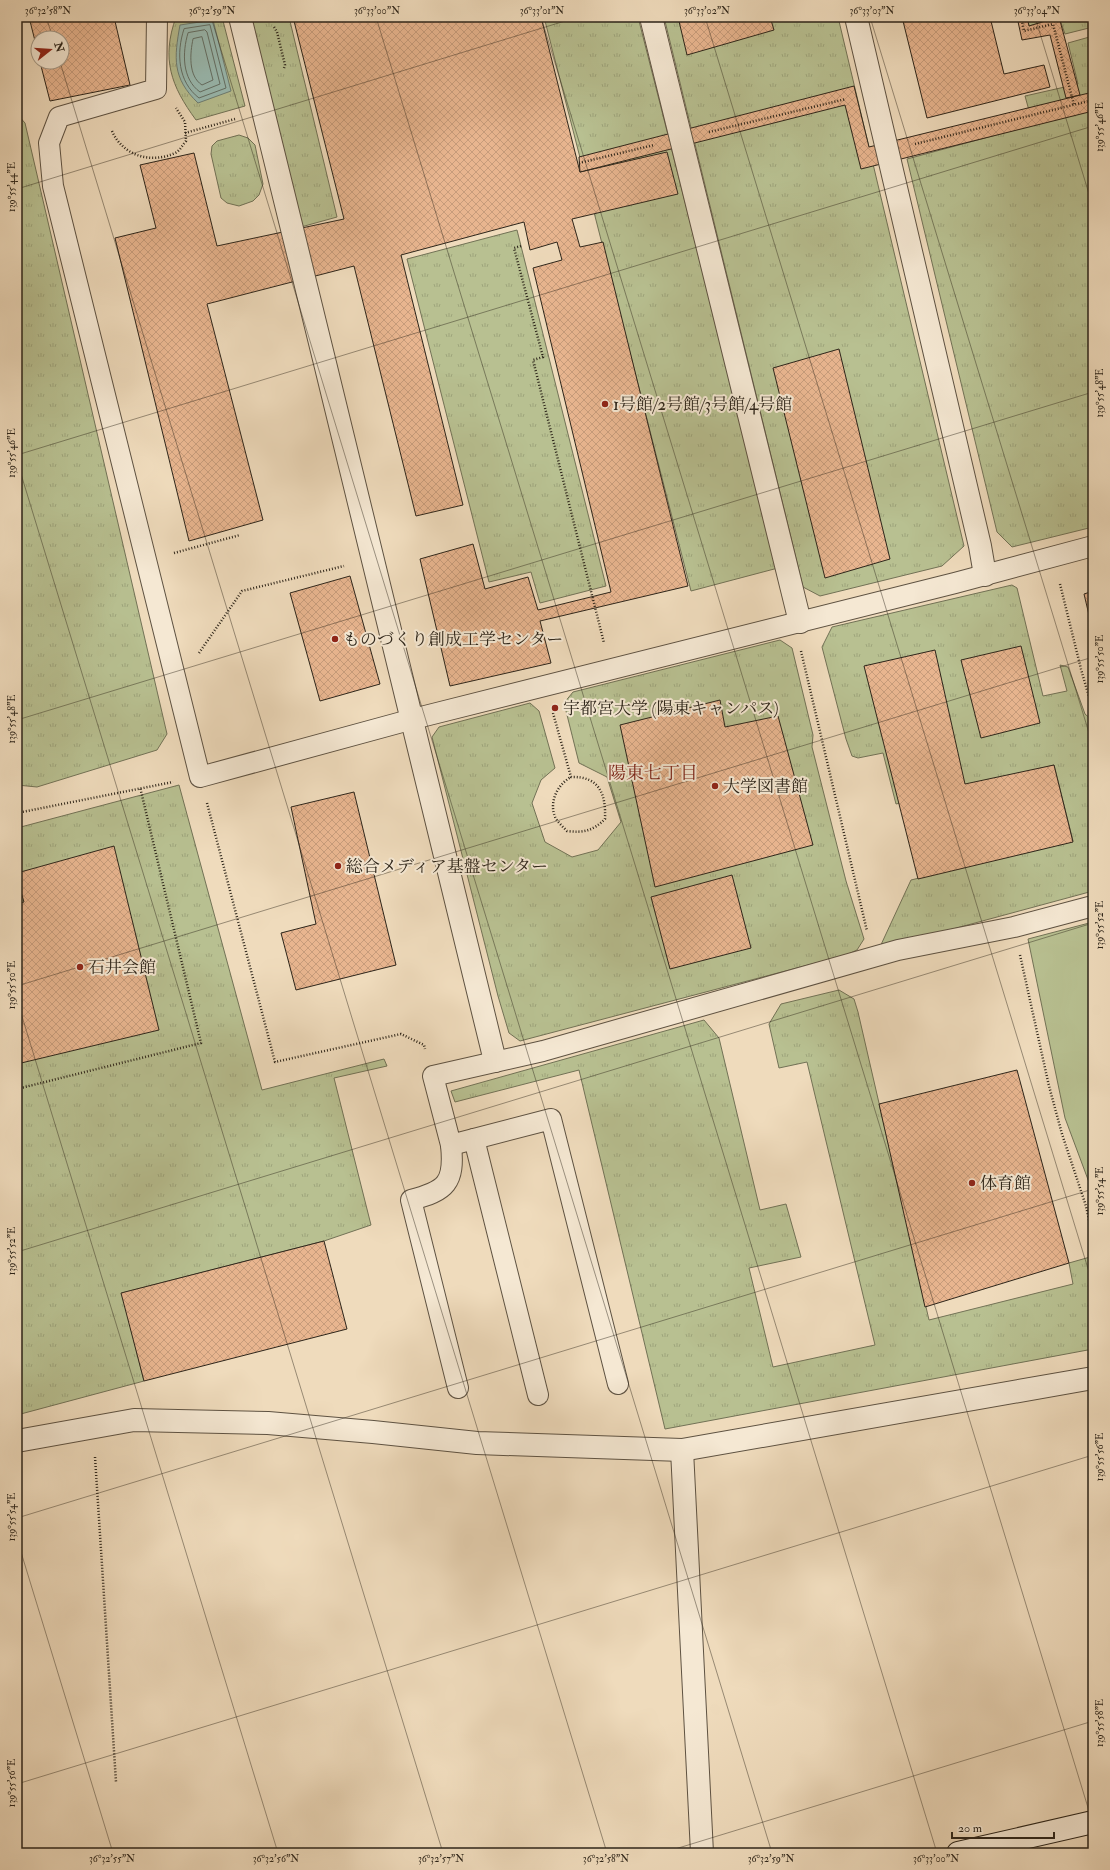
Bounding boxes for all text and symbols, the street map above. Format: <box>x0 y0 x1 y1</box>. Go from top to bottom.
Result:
text: 36°32'58"N <box>25 5 71 17</box>
text: 36°32'59"N <box>189 5 235 17</box>
text: 36°33'00"N <box>354 5 400 17</box>
text: 36°33'01"N <box>520 5 564 17</box>
text: 36°33'02"N <box>684 5 730 17</box>
text: 36°33'03"N <box>850 5 895 17</box>
text: 36°33'04"N <box>1014 5 1060 17</box>
north arrow <box>30 30 70 70</box>
text: N <box>51 40 67 55</box>
text: 139°55'46"E <box>1094 102 1106 152</box>
text: 139°55'44"E <box>6 162 18 212</box>
text: 139°55'48"E <box>1094 368 1106 418</box>
place label: 1号館/2号館/3号館/4号館 <box>613 394 792 415</box>
marker: 1号館/2号館/3号館/4号館 <box>600 399 610 409</box>
text: 139°55'46"E <box>6 428 18 478</box>
place label: ものづくり創成工学センター <box>343 629 563 650</box>
marker: ものづくり創成工学センター <box>330 634 340 644</box>
text: 139°55'50"E <box>1094 635 1106 683</box>
text: 139°55'48"E <box>6 694 18 744</box>
place label: 宇都宮大学 (陽東キャンパス) <box>563 698 779 719</box>
marker: 宇都宮大学 (陽東キャンパス) <box>550 703 560 713</box>
district label: 陽東七丁目 <box>608 762 698 785</box>
place label: 大学図書館 <box>723 776 808 797</box>
marker: 大学図書館 <box>710 781 720 791</box>
place label: 総合メディア基盤センター <box>346 856 548 877</box>
marker: 総合メディア基盤センター <box>333 861 343 871</box>
text: 139°55'52"E <box>1094 901 1106 949</box>
place label: 石井会館 <box>88 957 156 978</box>
text: 139°55'50"E <box>6 961 18 1009</box>
marker: 石井会館 <box>75 962 85 972</box>
text: 139°55'54"E <box>1094 1167 1106 1215</box>
place label: 体育館 <box>980 1173 1031 1194</box>
marker: 体育館 <box>967 1178 977 1188</box>
text: 139°55'52"E <box>6 1227 18 1275</box>
text: 139°55'56"E <box>1094 1433 1106 1481</box>
text: 139°55'54"E <box>6 1493 18 1541</box>
text: 139°55'58"E <box>1094 1699 1106 1747</box>
text: 139°55'56"E <box>6 1759 18 1807</box>
scale bar <box>952 1814 1054 1840</box>
text: 20 m <box>958 1821 983 1836</box>
text: 36°32'55"N <box>89 1853 135 1865</box>
text: 36°32'56"N <box>253 1853 299 1865</box>
text: 36°32'57"N <box>418 1853 464 1865</box>
text: 36°32'58"N <box>583 1853 629 1865</box>
text: 36°32'59"N <box>748 1853 794 1865</box>
text: 36°33'00"N <box>913 1853 959 1865</box>

